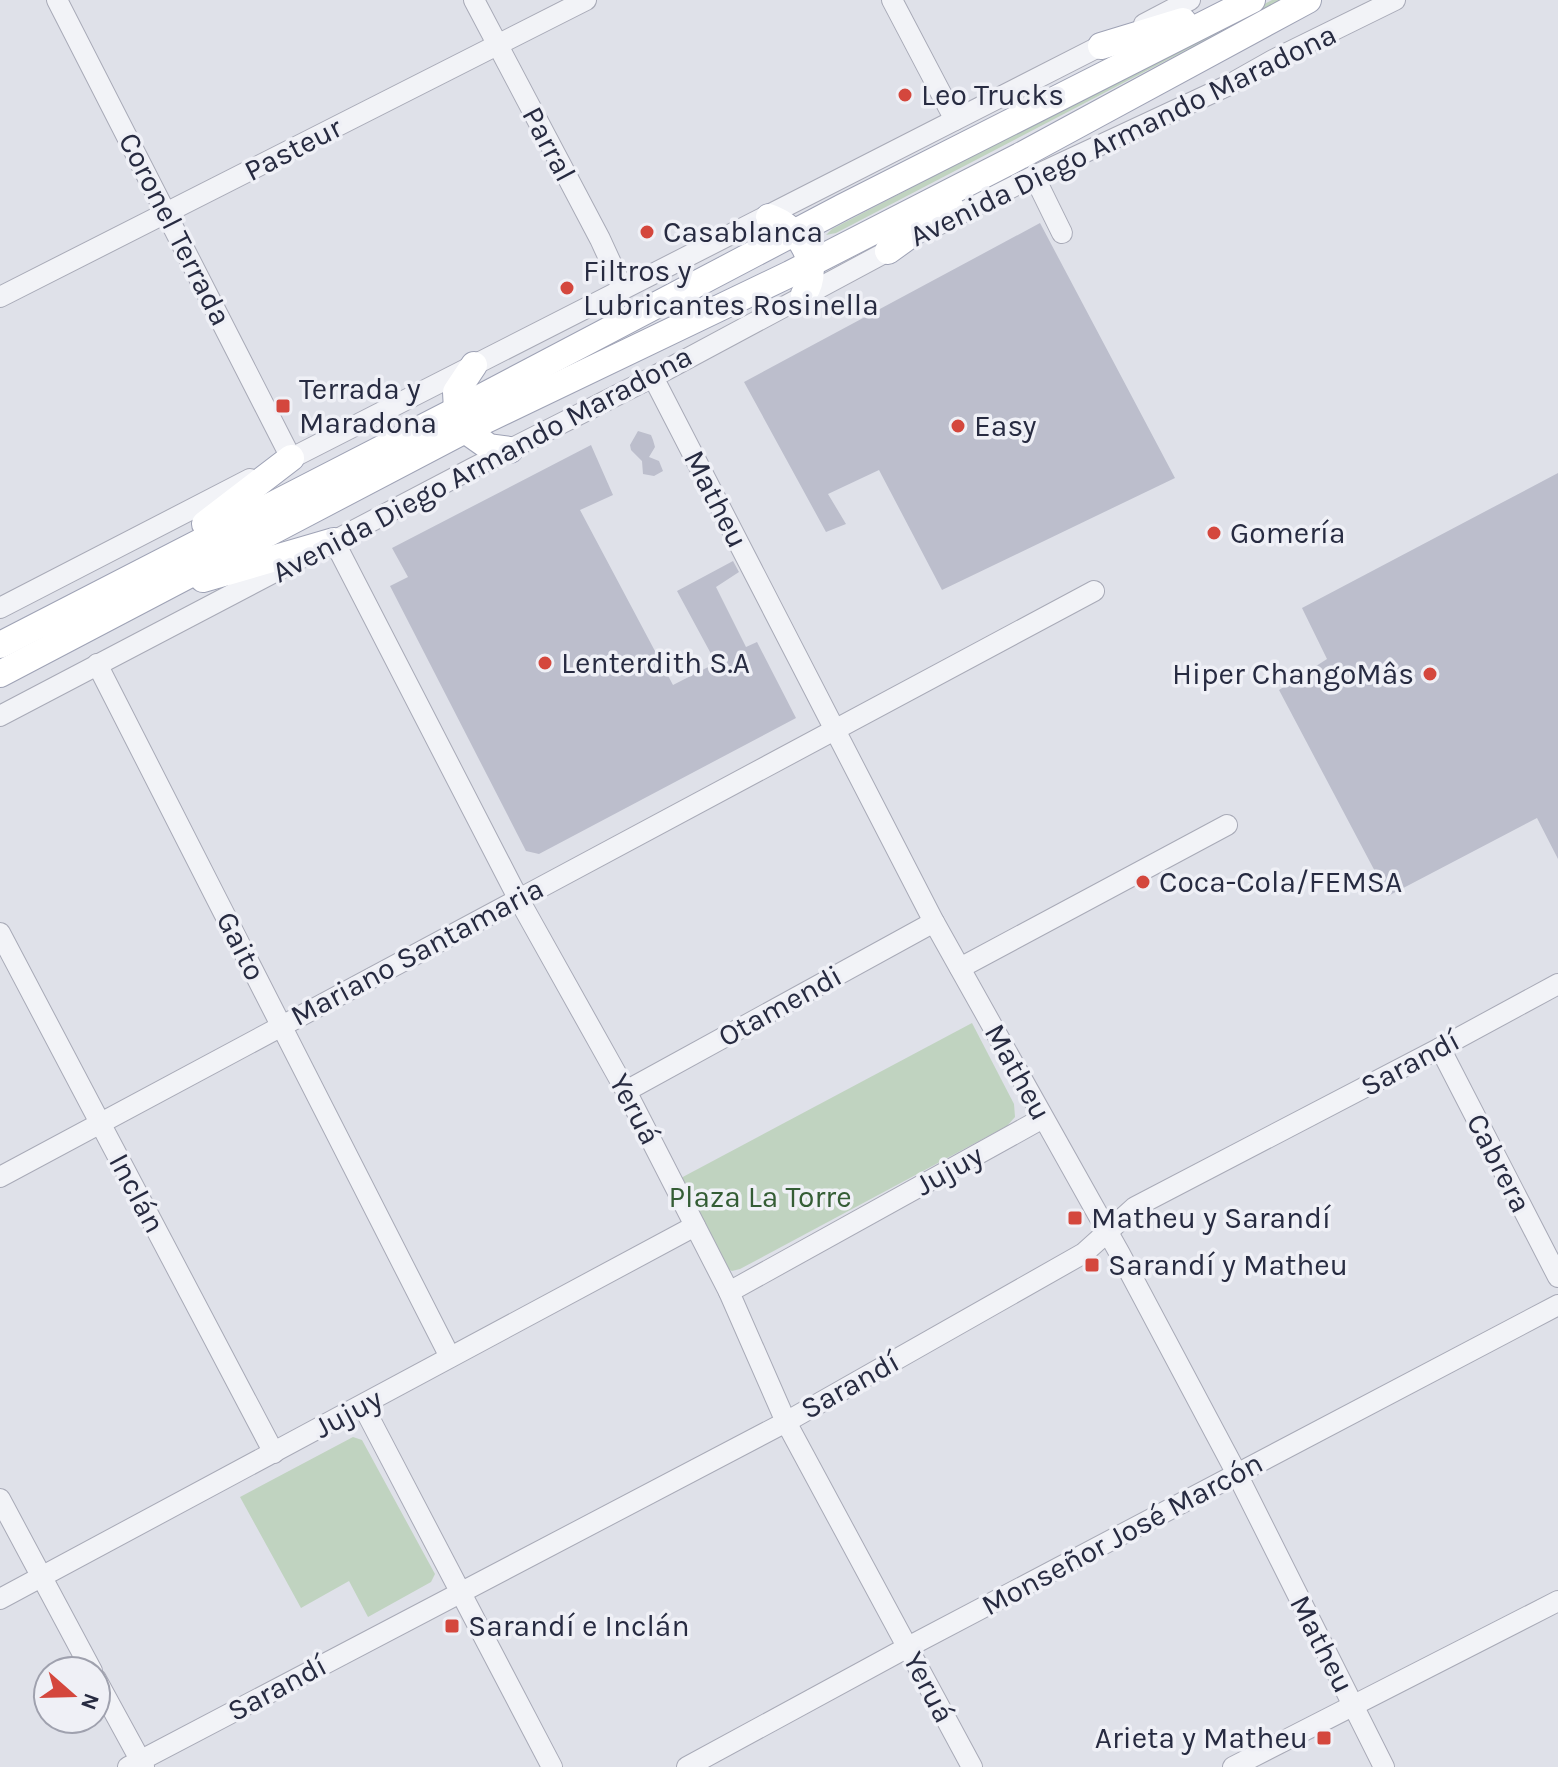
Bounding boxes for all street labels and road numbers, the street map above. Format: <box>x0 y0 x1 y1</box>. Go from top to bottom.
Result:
street label: Avenida Diego Armando Maradona <box>904 16 1342 254</box>
street label: Parral <box>514 100 584 188</box>
street label: Pasteur <box>238 109 348 189</box>
street label: Coronel Terrada <box>111 126 239 332</box>
street label: Avenida Diego Armando Maradona <box>266 338 698 590</box>
street label: Matheu <box>676 444 756 554</box>
street label: Mariano Santamaria <box>284 870 550 1034</box>
street label: Gaito <box>209 906 273 986</box>
street label: Otamendi <box>712 957 848 1055</box>
street label: Matheu <box>977 1017 1059 1127</box>
street label: Sarandí <box>1354 1022 1466 1104</box>
street label: Yeruá <box>601 1067 669 1151</box>
street label: Cabrera <box>1459 1107 1539 1219</box>
street label: Jujuy <box>909 1137 989 1203</box>
street label: Inclán <box>101 1147 173 1239</box>
street label: Sarandí <box>795 1343 905 1427</box>
street label: Jujuy <box>308 1380 388 1446</box>
street label: Monseñor José Marcón <box>975 1445 1269 1623</box>
street label: Matheu <box>1282 1589 1362 1699</box>
street label: Yeruá <box>895 1645 963 1729</box>
street label: Sarandí <box>221 1647 333 1729</box>

